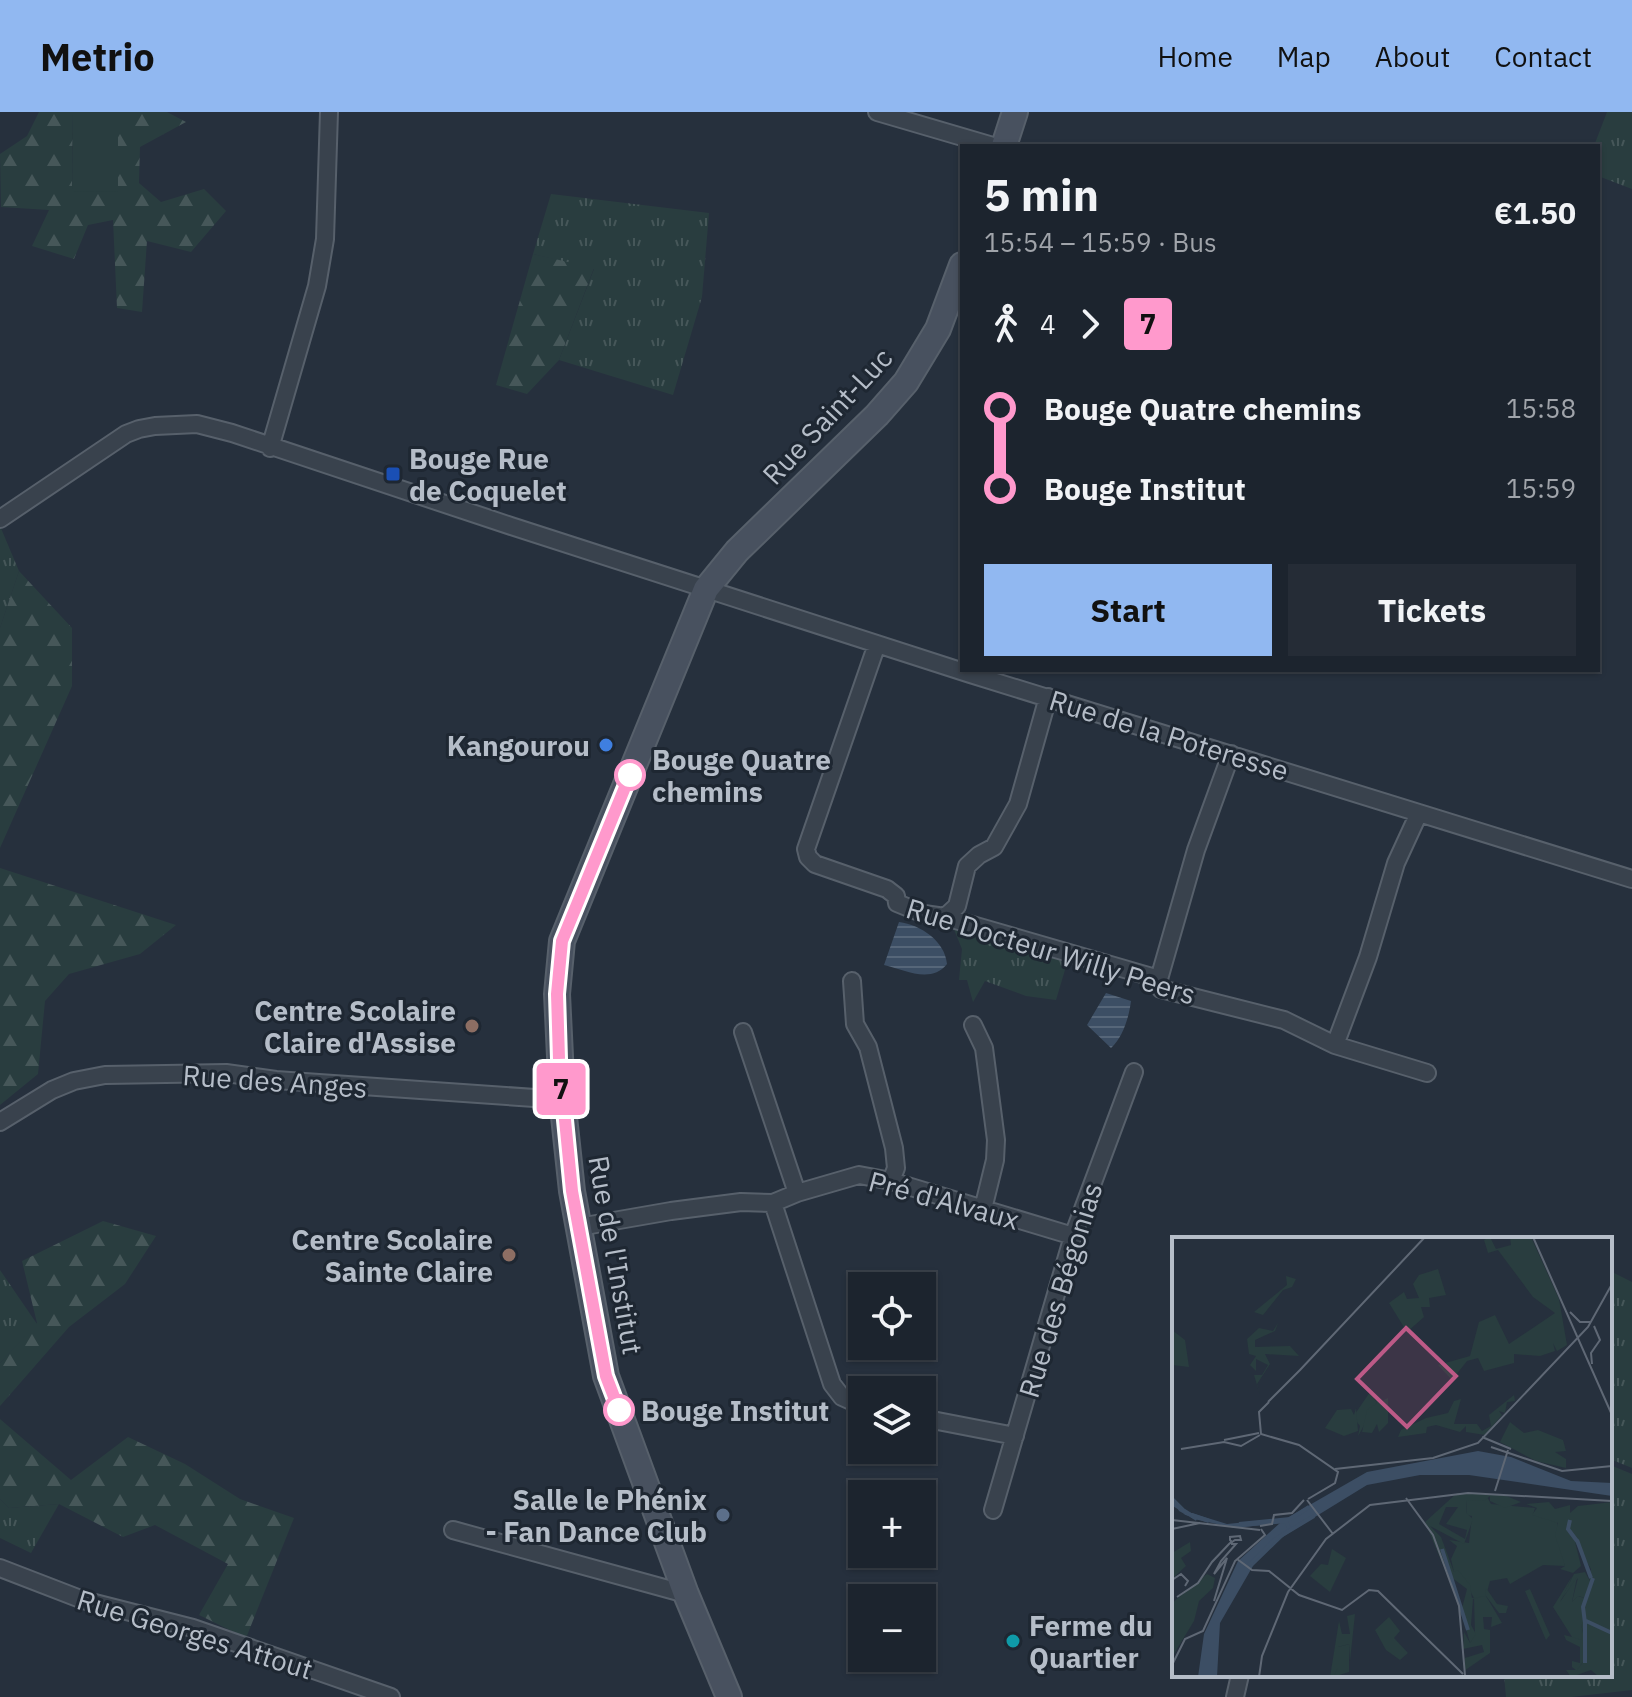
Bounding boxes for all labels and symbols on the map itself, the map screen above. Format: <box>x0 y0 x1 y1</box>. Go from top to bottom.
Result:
street label: Rue Saint-Luc <box>754 340 900 492</box>
place label: Bouge Rue de Coquelet <box>409 440 567 509</box>
marker: Bouge Rue de Coquelet <box>384 465 402 483</box>
street label: Rue de la Poteresse <box>1045 681 1293 789</box>
place label: Kangourou <box>447 727 590 764</box>
marker: Kangourou <box>597 736 615 754</box>
place label: Bouge Quatre chemins <box>652 741 831 810</box>
marker: Bouge Quatre chemins <box>615 760 645 790</box>
street label: Rue Docteur Willy Peers <box>902 889 1200 1013</box>
place label: Centre Scolaire Claire d'Assise <box>254 992 456 1061</box>
marker: Centre Scolaire Claire d'Assise <box>463 1017 481 1035</box>
street label: Rue des Anges <box>181 1056 369 1106</box>
line badge: 7 <box>535 1063 587 1115</box>
street label: Rue de l'Institut <box>580 1153 652 1357</box>
street label: Pré d'Alvaux <box>865 1162 1023 1238</box>
street label: Rue des Bégonias <box>1010 1178 1110 1402</box>
place label: Centre Scolaire Sainte Claire <box>291 1221 493 1290</box>
inset map <box>1172 1237 1612 1677</box>
marker: Centre Scolaire Sainte Claire <box>500 1246 518 1264</box>
place label: Bouge Institut <box>641 1392 829 1429</box>
marker: Bouge Institut <box>604 1395 634 1425</box>
place label: Salle le Phénix - Fan Dance Club <box>485 1481 707 1550</box>
marker: Salle le Phénix - Fan Dance Club <box>714 1506 732 1524</box>
street label: Rue Georges Attout <box>73 1581 317 1687</box>
place label: Ferme du Quartier <box>1029 1607 1153 1676</box>
marker: Ferme du Quartier <box>1004 1632 1022 1650</box>

